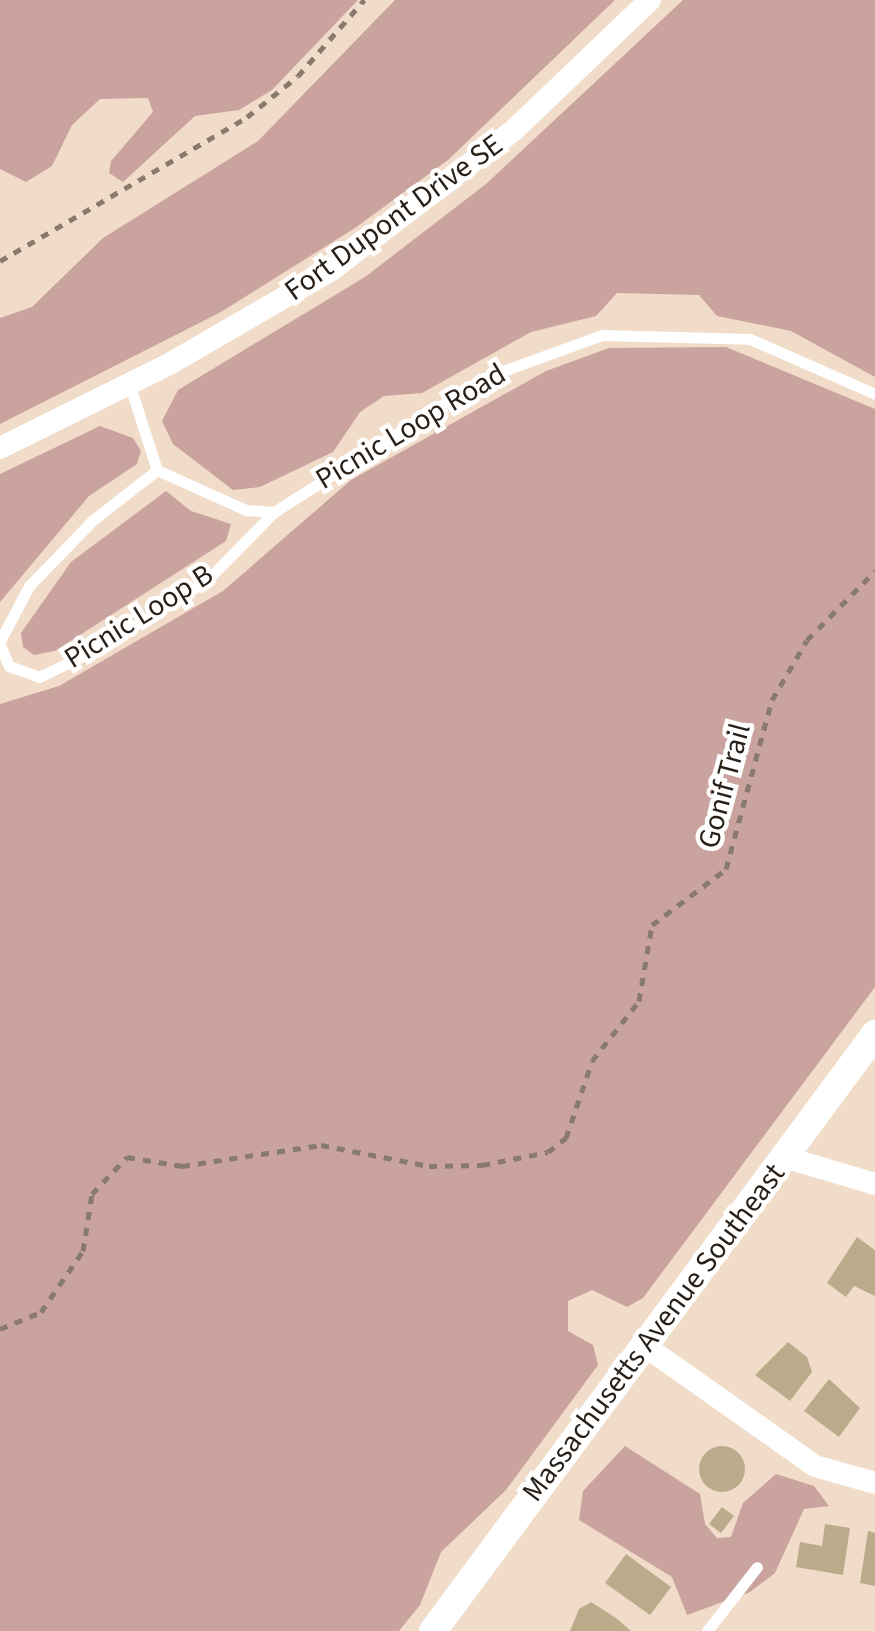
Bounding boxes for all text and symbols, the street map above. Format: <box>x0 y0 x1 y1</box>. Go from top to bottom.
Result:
street label: Fort Dupont Drive SE <box>278 127 510 309</box>
street label: Picnic Loop Road <box>309 356 513 498</box>
street label: Picnic Loop B <box>58 557 220 677</box>
street label: Gonif Trail <box>691 720 759 852</box>
street label: Massachusetts Avenue Southeast <box>515 1157 793 1509</box>

